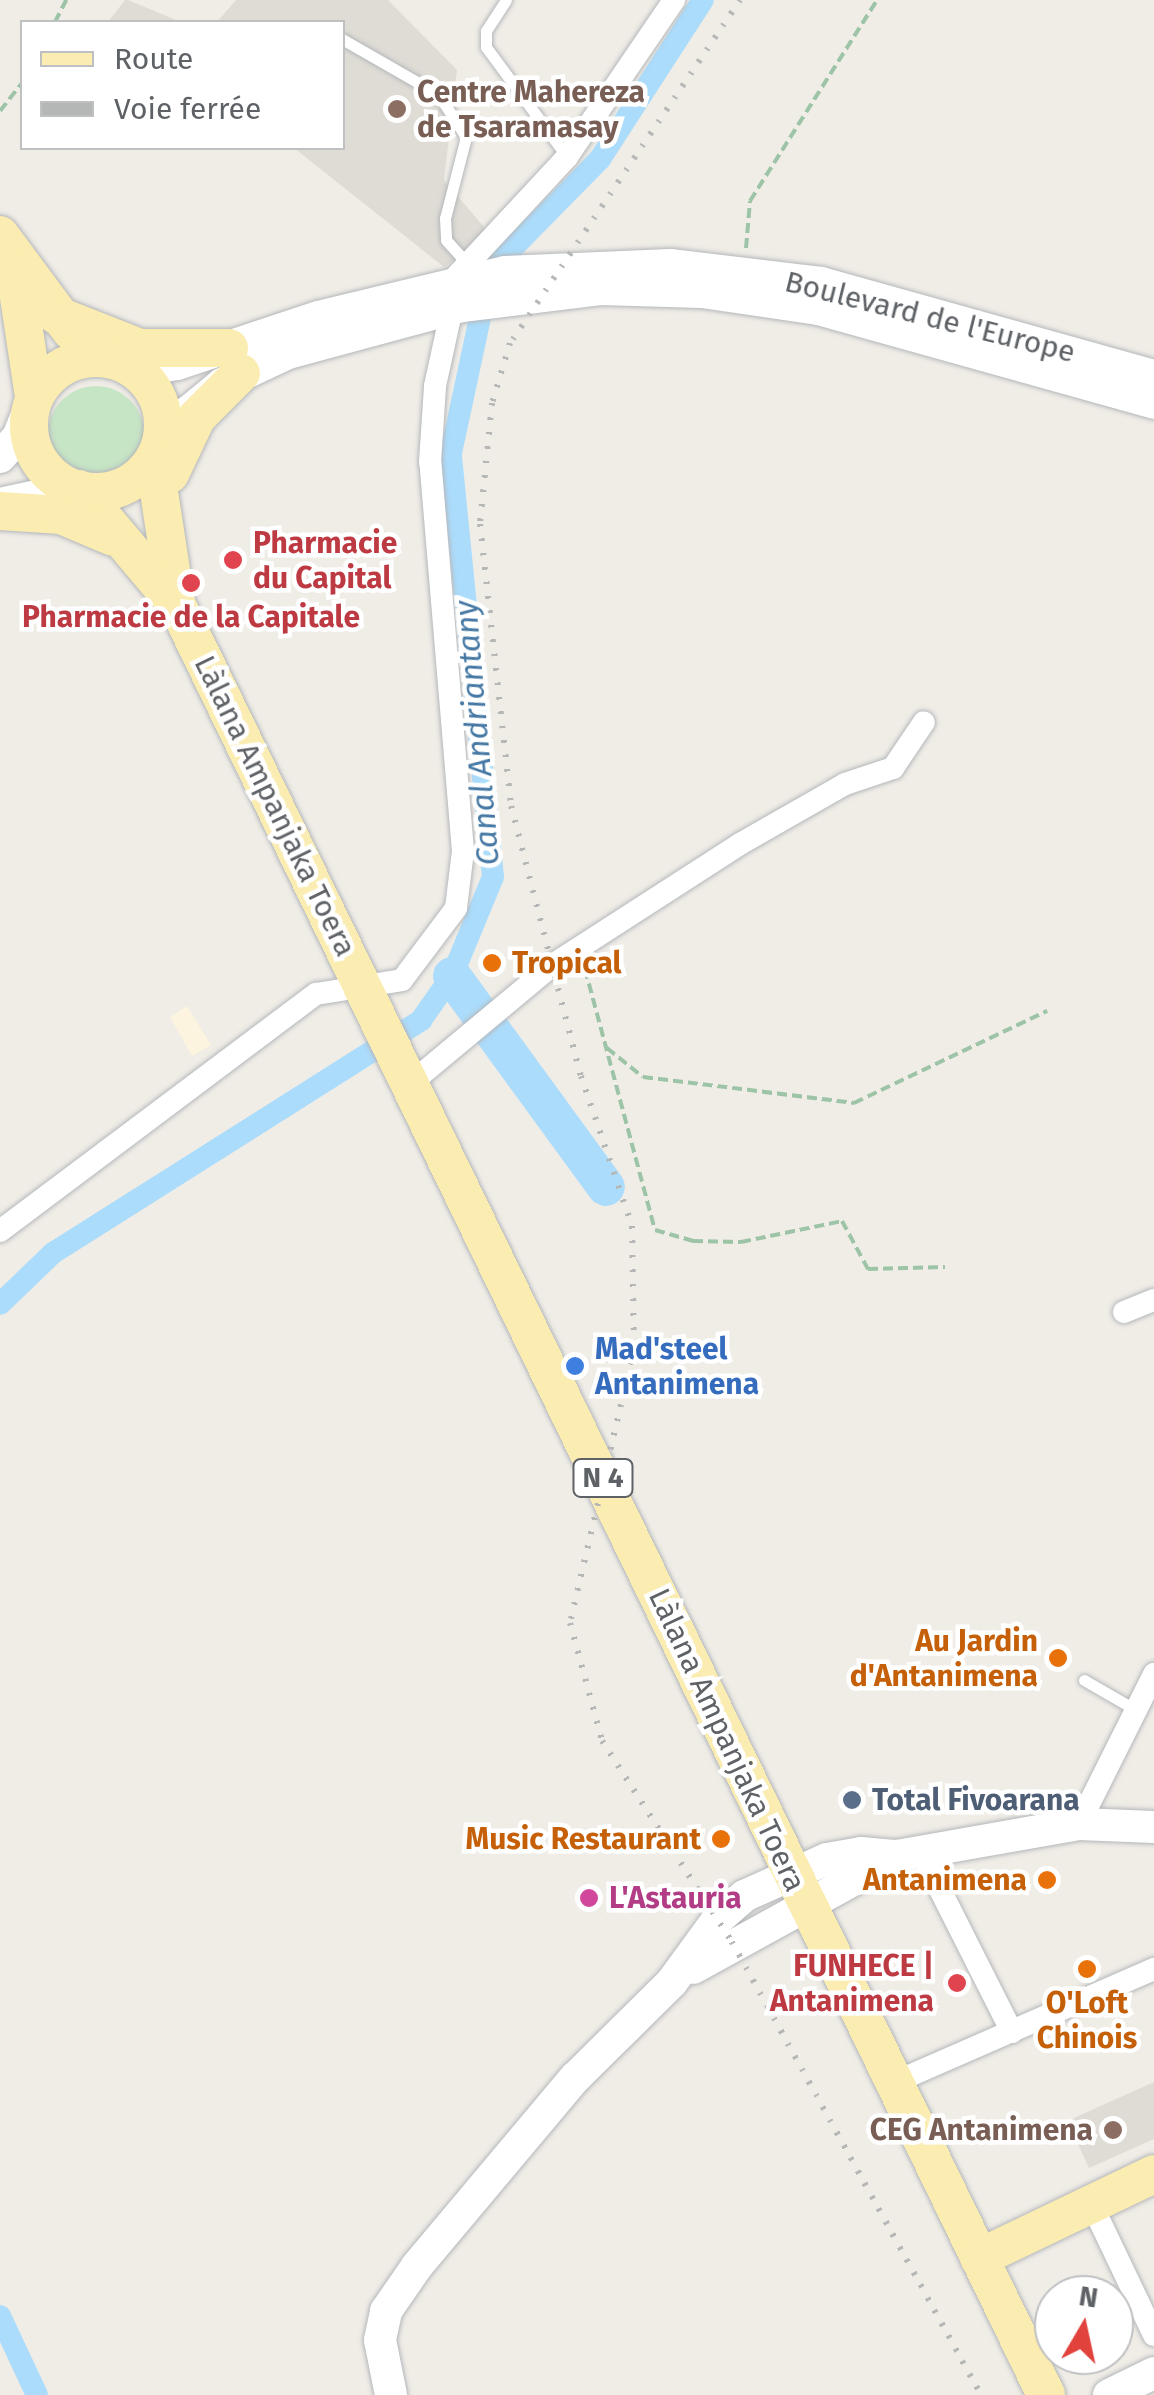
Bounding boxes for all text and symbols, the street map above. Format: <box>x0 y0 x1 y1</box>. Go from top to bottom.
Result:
legend <box>20 20 345 150</box>
text: Route <box>114 41 193 77</box>
place label: Centre Mahereza de Tsaramasay <box>417 74 645 144</box>
text: Voie ferrée <box>114 91 261 127</box>
marker: Centre Mahereza de Tsaramasay <box>386 98 408 120</box>
street label: Boulevard de l'Europe <box>781 264 1079 370</box>
place label: Pharmacie du Capital <box>253 525 397 596</box>
marker: Pharmacie du Capital <box>222 549 244 571</box>
marker: Pharmacie de la Capitale <box>180 572 202 594</box>
place label: Pharmacie de la Capitale <box>22 599 360 635</box>
water label: Canal Andriantany <box>446 599 508 867</box>
street label: Làlana Ampanjaka Toera <box>186 650 364 962</box>
place label: Tropical <box>512 945 621 981</box>
marker: Tropical <box>481 952 503 974</box>
place label: Mad'steel Antanimena <box>595 1331 759 1402</box>
marker: Mad'steel Antanimena <box>564 1355 586 1377</box>
road number: N 4 <box>570 1455 636 1501</box>
street label: Làlana Ampanjaka Toera <box>641 1583 813 1897</box>
place label: Au Jardin d'Antanimena <box>850 1623 1038 1694</box>
marker: Au Jardin d'Antanimena <box>1047 1647 1069 1669</box>
place label: Total Fivoarana <box>872 1782 1080 1818</box>
marker: Total Fivoarana <box>841 1789 863 1811</box>
place label: Music Restaurant <box>466 1821 701 1857</box>
marker: Music Restaurant <box>710 1828 732 1850</box>
place label: Antanimena <box>863 1862 1027 1898</box>
marker: Antanimena <box>1036 1869 1058 1891</box>
place label: L'Astauria <box>609 1880 742 1916</box>
marker: L'Astauria <box>578 1887 600 1909</box>
place label: FUNHECE | Antanimena <box>770 1948 934 2018</box>
marker: O'Loft Chinois <box>1076 1958 1098 1980</box>
marker: FUNHECE | Antanimena <box>944 1970 970 1996</box>
place label: O'Loft Chinois <box>1037 1985 1137 2056</box>
place label: CEG Antanimena <box>870 2112 1093 2148</box>
marker: CEG Antanimena <box>1102 2119 1124 2141</box>
north arrow <box>1034 2275 1134 2375</box>
text: N <box>1077 2279 1100 2315</box>

